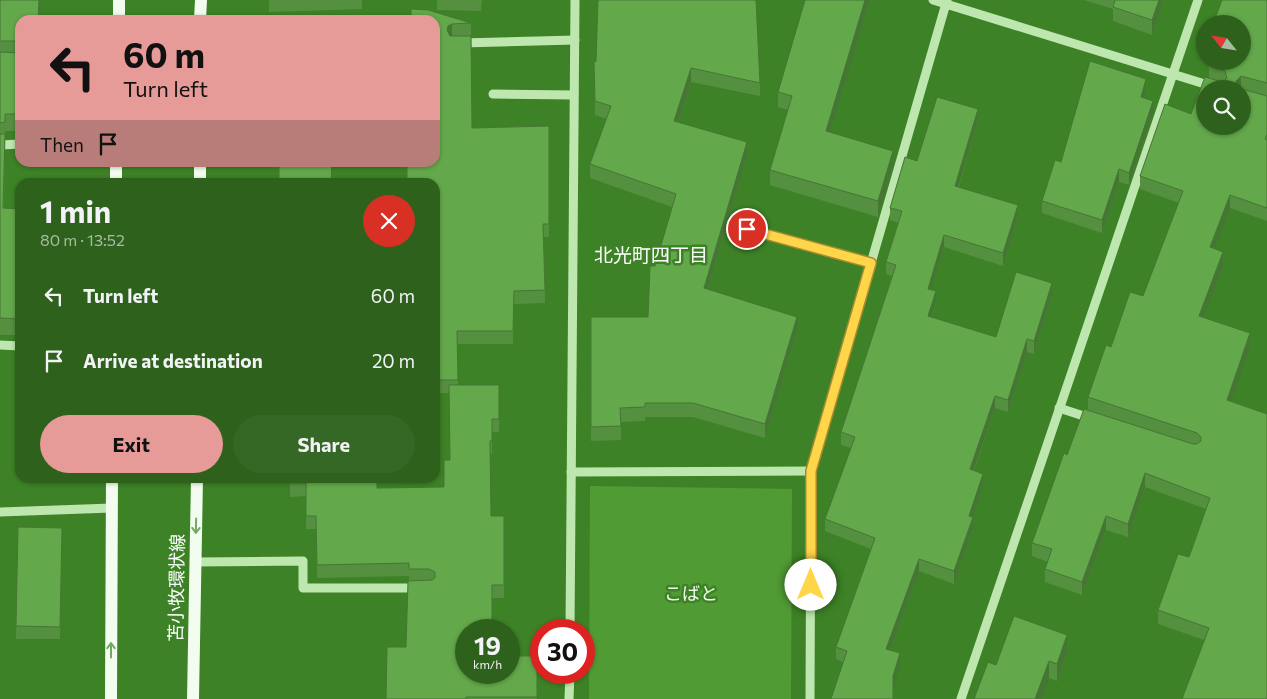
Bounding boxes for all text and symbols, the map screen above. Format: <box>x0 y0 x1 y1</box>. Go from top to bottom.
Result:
north arrow <box>1196 15 1251 70</box>
map controls <box>1196 15 1251 135</box>
text: 60 m <box>123 32 205 75</box>
icon: left <box>40 35 105 100</box>
text: Turn left <box>123 75 208 102</box>
button: search <box>1196 80 1251 135</box>
icon: arrive <box>94 130 122 158</box>
text: Then <box>40 133 84 156</box>
text: 1 min <box>40 192 111 229</box>
button: close <box>363 195 415 247</box>
pin <box>726 208 768 250</box>
icon: arrive <box>733 215 761 243</box>
text: 80 m · 13:52 <box>40 230 125 249</box>
district label: 北光町四丁目 <box>594 243 708 266</box>
icon: left <box>40 282 68 310</box>
text: Turn left <box>83 284 158 307</box>
text: 60 m <box>371 284 415 307</box>
icon: arrive <box>40 347 68 375</box>
text: Arrive at destination <box>83 349 263 372</box>
text: 20 m <box>372 349 415 372</box>
button: Exit <box>40 415 223 473</box>
button: Share <box>233 415 415 473</box>
one-way arrow <box>191 518 201 534</box>
street label: 苫小牧環状線 <box>164 534 188 642</box>
position arrow <box>784 558 836 610</box>
park label: こばと <box>664 582 718 604</box>
speed limit sign: 30 <box>530 619 595 684</box>
text: 19 <box>474 630 501 660</box>
one-way arrow <box>106 643 116 659</box>
text: km/h <box>473 657 502 671</box>

